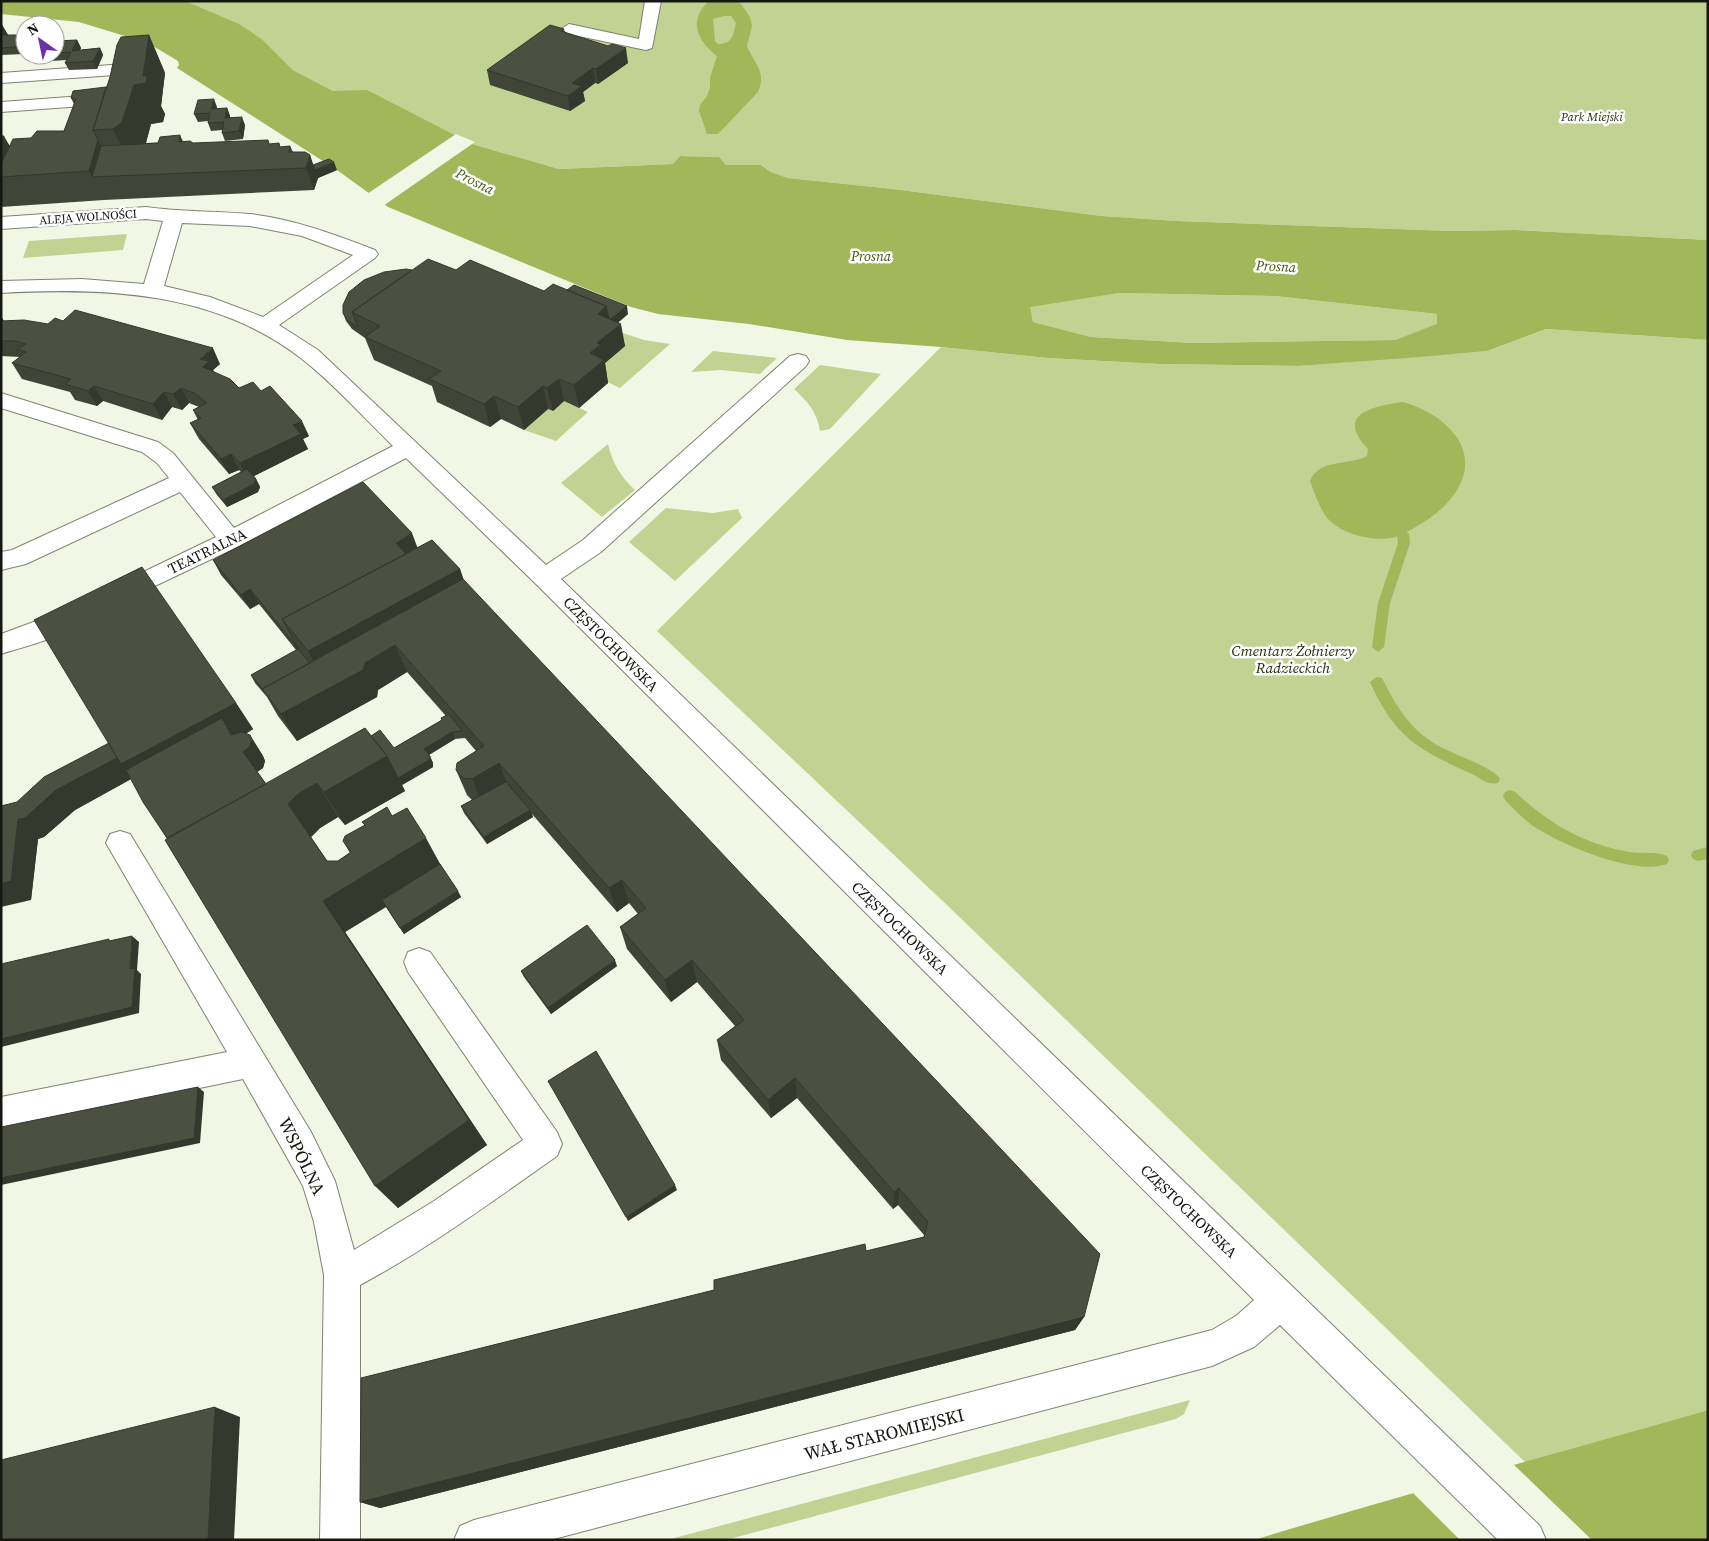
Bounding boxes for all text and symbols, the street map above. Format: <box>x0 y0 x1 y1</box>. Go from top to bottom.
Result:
north arrow <box>15 15 65 65</box>
text: N <box>23 18 43 40</box>
park label: Park Miejski <box>1560 109 1623 125</box>
water label: Prosna <box>452 163 498 199</box>
street label: ALEJA WOLNOŚCI <box>39 206 137 228</box>
water label: Prosna <box>850 246 892 266</box>
water label: Prosna <box>1254 255 1297 277</box>
street label: TEATRALNA <box>164 523 250 579</box>
street label: CZĘSTOCHOWSKA <box>559 592 663 696</box>
park label: Cmentarz Żołnierzy Radzieckich <box>1232 640 1355 678</box>
street label: CZĘSTOCHOWSKA <box>847 876 953 980</box>
street label: WSPÓLNA <box>272 1113 332 1199</box>
street label: CZĘSTOCHOWSKA <box>1136 1159 1242 1263</box>
street label: WAŁ STAROMIEJSKI <box>801 1402 967 1466</box>

